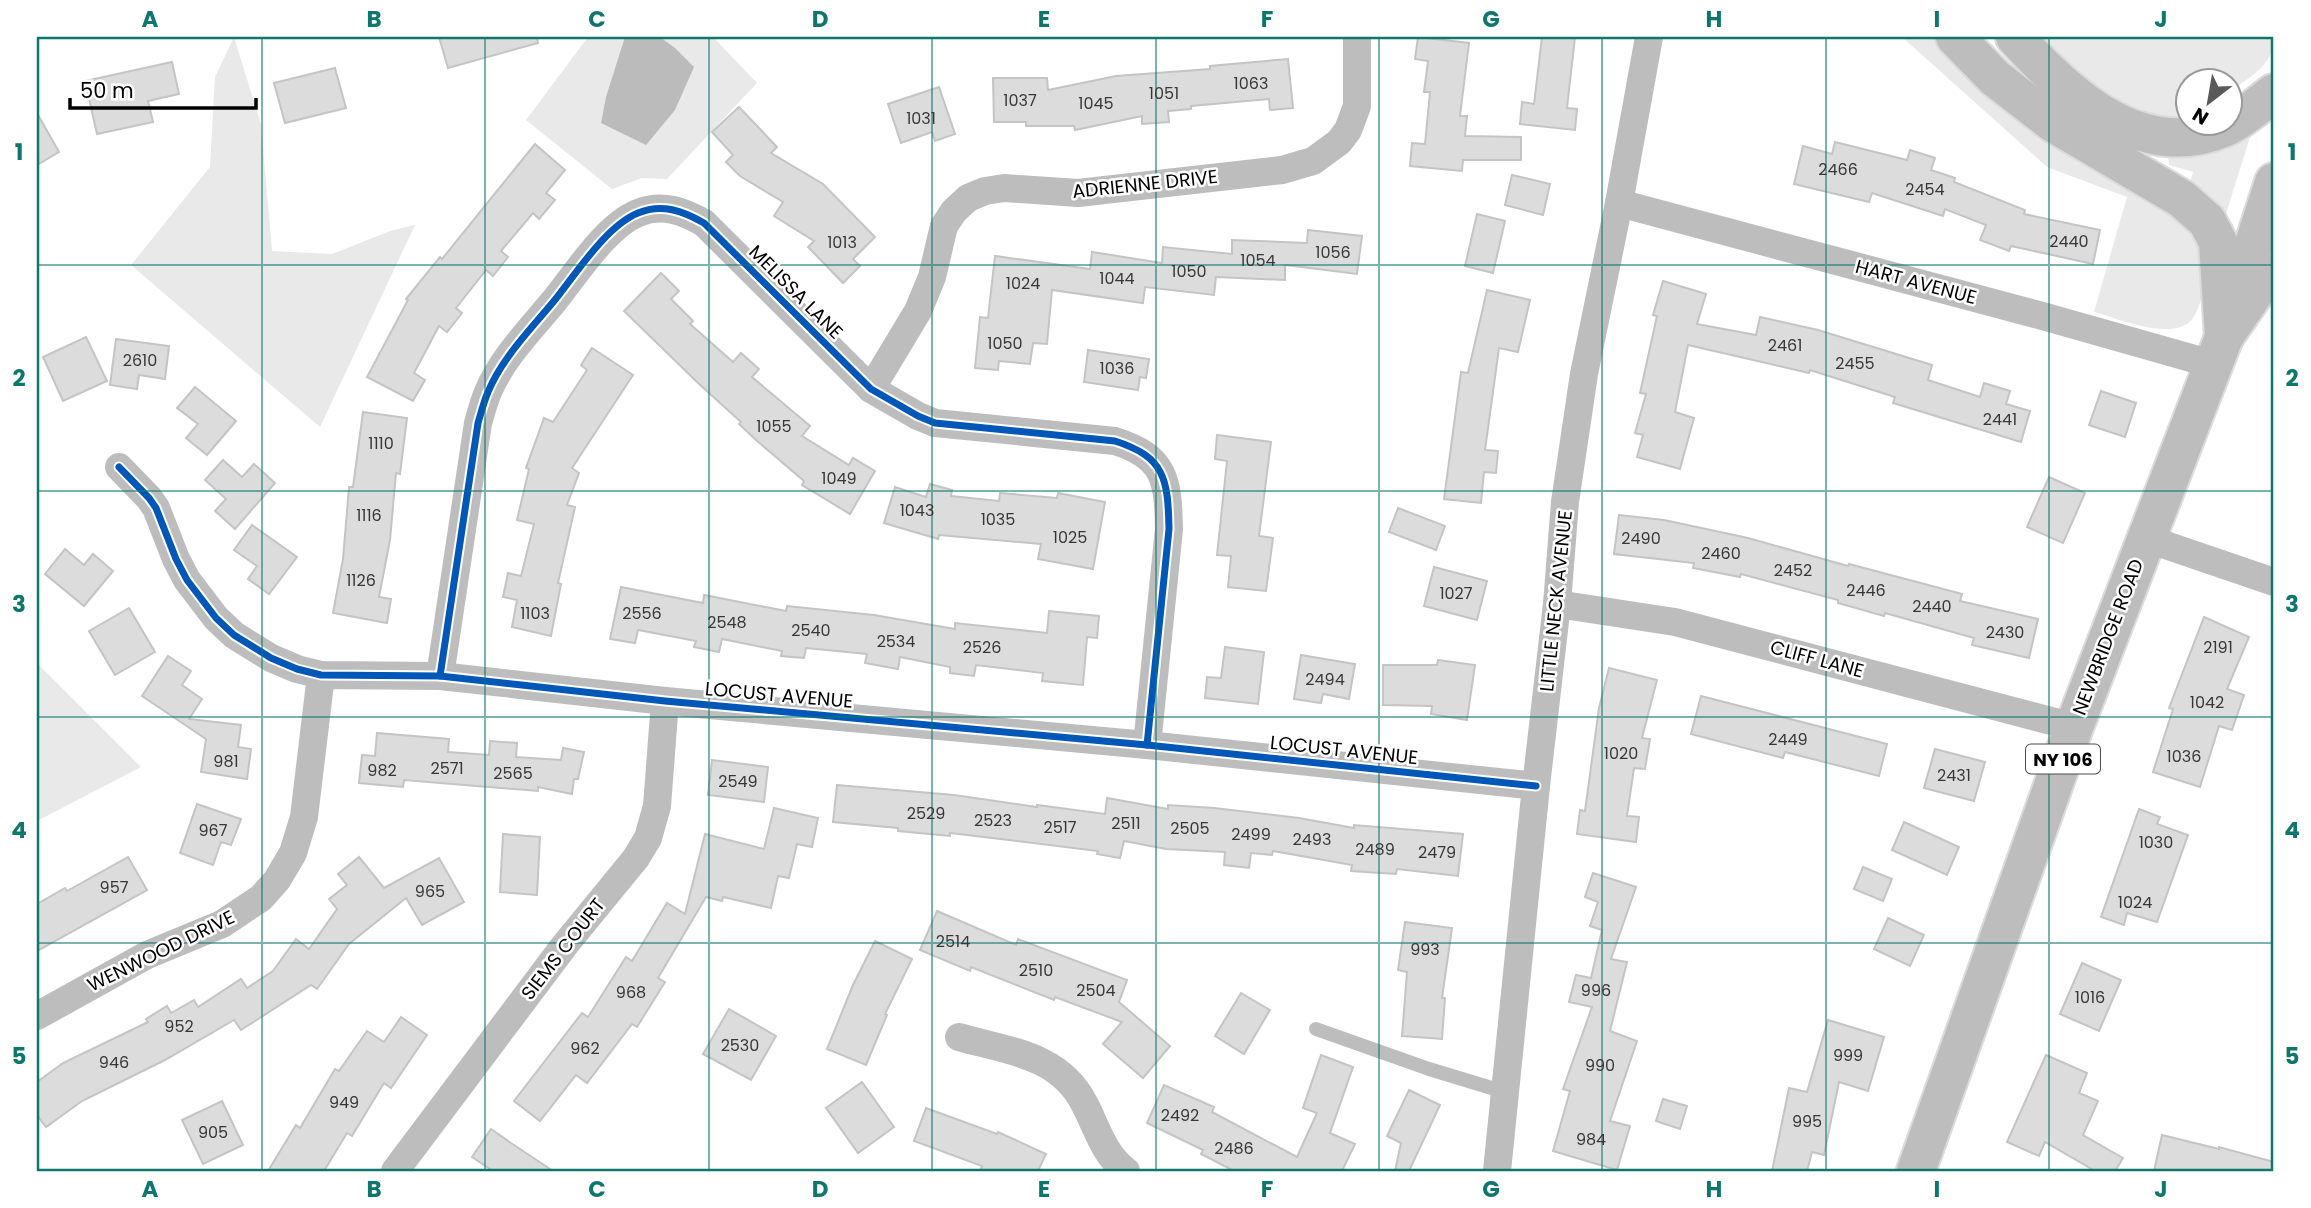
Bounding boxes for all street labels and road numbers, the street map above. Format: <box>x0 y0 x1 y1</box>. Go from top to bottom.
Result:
street label: ADRIENNE DRIVE <box>1071 163 1219 205</box>
street label: MELISSA LANE <box>743 239 849 345</box>
street label: HART AVENUE <box>1853 253 1979 311</box>
street label: LITTLE NECK AVENUE <box>1533 509 1579 693</box>
street label: NEWBRIDGE ROAD <box>2066 555 2150 719</box>
street label: CLIFF LANE <box>1767 634 1867 684</box>
street label: LOCUST AVENUE <box>704 675 854 715</box>
street label: LOCUST AVENUE <box>1269 729 1419 771</box>
road number: NY 106 <box>2026 744 2100 774</box>
street label: SIEMS COURT <box>515 892 611 1006</box>
street label: WENWOOD DRIVE <box>83 904 239 998</box>

